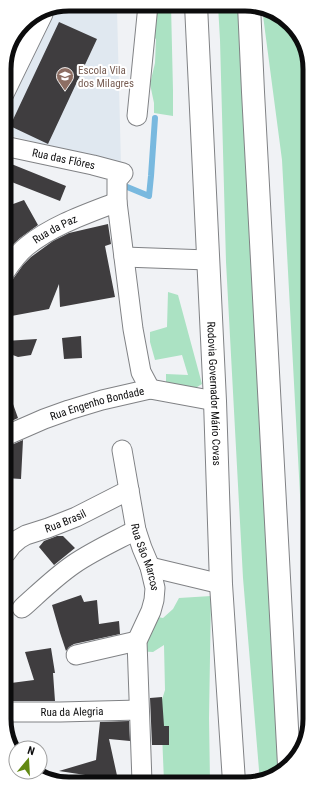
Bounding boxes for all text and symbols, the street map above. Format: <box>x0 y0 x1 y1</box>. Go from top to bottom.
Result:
place label: Escola Vila dos Milagres <box>78 64 134 90</box>
school or university icon: Escola Vila dos Milagres <box>55 66 75 91</box>
street label: Rua das Flôres <box>31 146 96 172</box>
street label: Rua da Paz <box>30 212 79 246</box>
street label: Rodovia Governador Mário Covas <box>205 321 224 466</box>
street label: Rua Engenho Bondade <box>48 384 145 423</box>
street label: Rua Brasil <box>43 507 88 535</box>
street label: Rua São Marcos <box>128 522 162 591</box>
street label: Rua da Alegria <box>41 704 104 719</box>
north arrow <box>8 740 48 780</box>
text: N <box>26 744 36 758</box>

